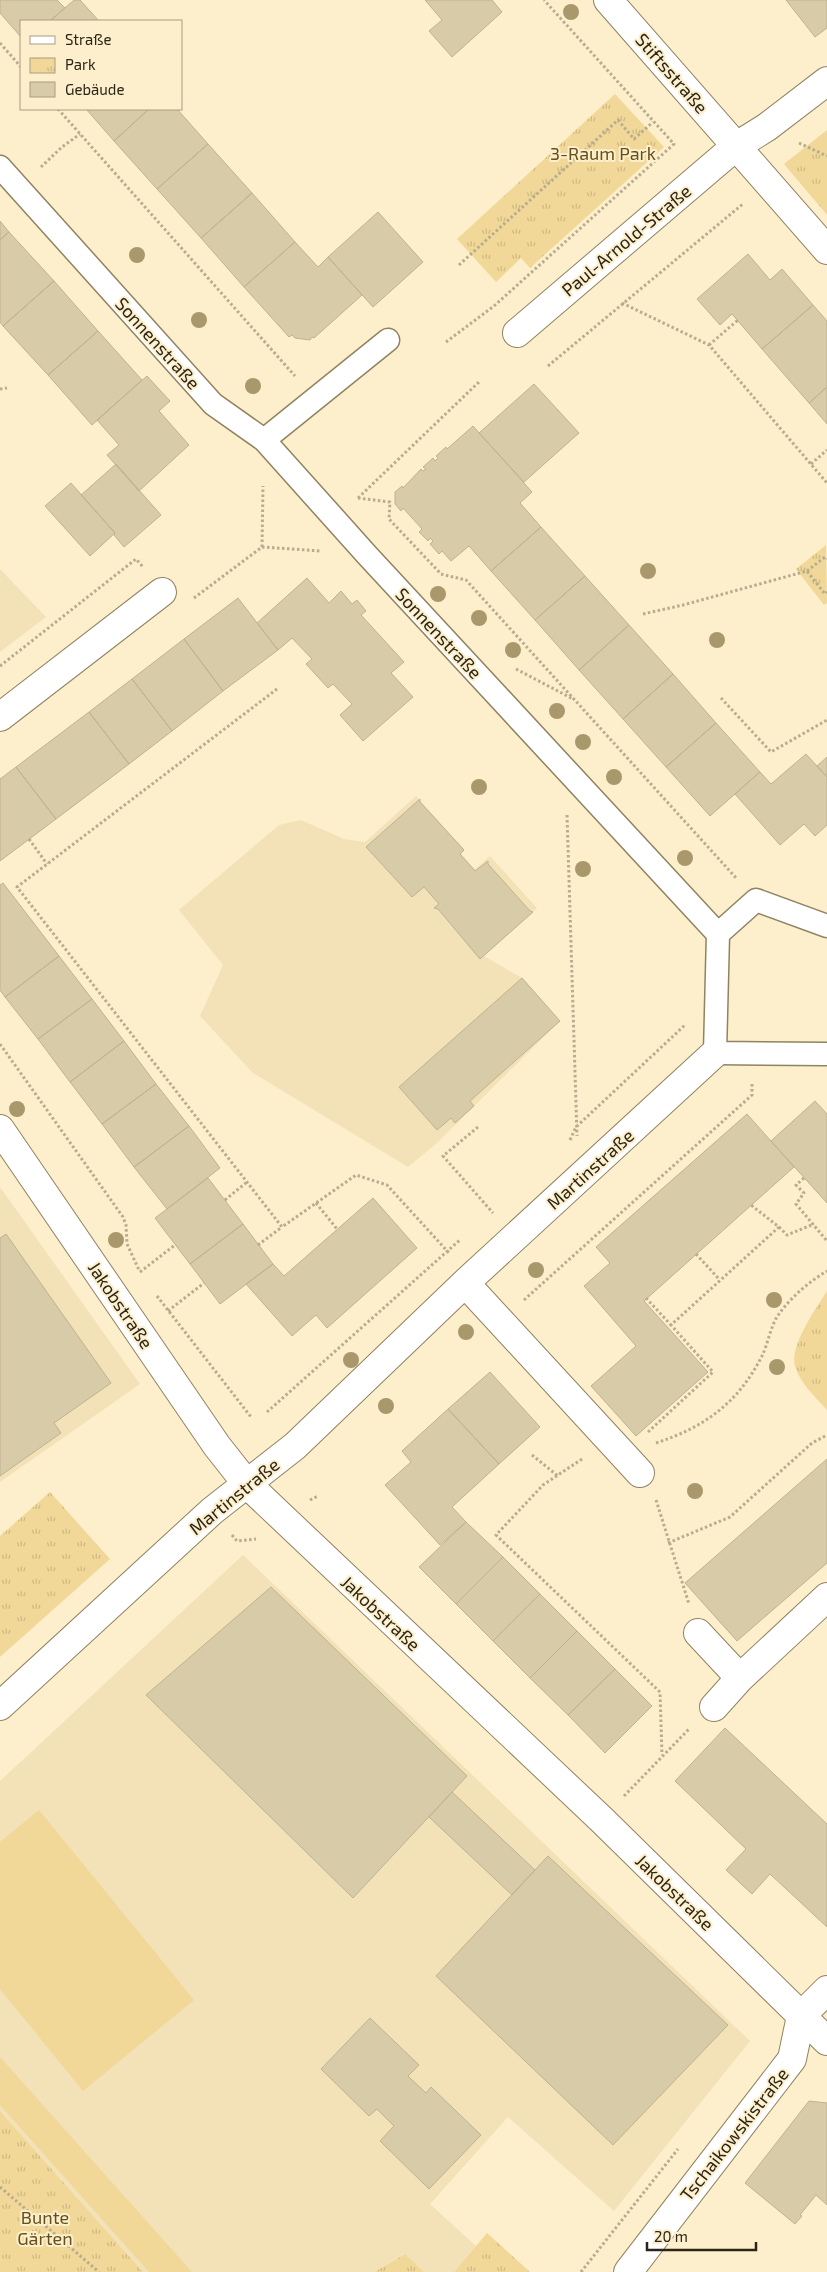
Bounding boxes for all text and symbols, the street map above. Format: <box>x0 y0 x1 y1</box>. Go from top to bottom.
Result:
legend <box>20 20 182 110</box>
street label: Stiftsstraße <box>631 28 713 118</box>
text: Straße <box>65 30 111 48</box>
text: Park <box>65 55 96 73</box>
text: Gebäude <box>65 80 124 98</box>
park label: 3-Raum Park <box>550 142 656 164</box>
street label: Paul-Arnold-Straße <box>557 179 695 301</box>
street label: Sonnenstraße <box>111 292 205 394</box>
street label: Sonnenstraße <box>391 583 487 683</box>
street label: Martinstraße <box>542 1124 638 1214</box>
street label: Jakobstraße <box>84 1257 158 1353</box>
street label: Martinstraße <box>184 1453 284 1539</box>
street label: Jakobstraße <box>337 1571 425 1655</box>
street label: Jakobstraße <box>631 1849 719 1935</box>
street label: Tschaikowskistraße <box>675 2063 793 2205</box>
park label: Bunte Gärten <box>17 2206 73 2249</box>
scale bar <box>647 2220 756 2252</box>
text: 20 m <box>654 2227 688 2245</box>

